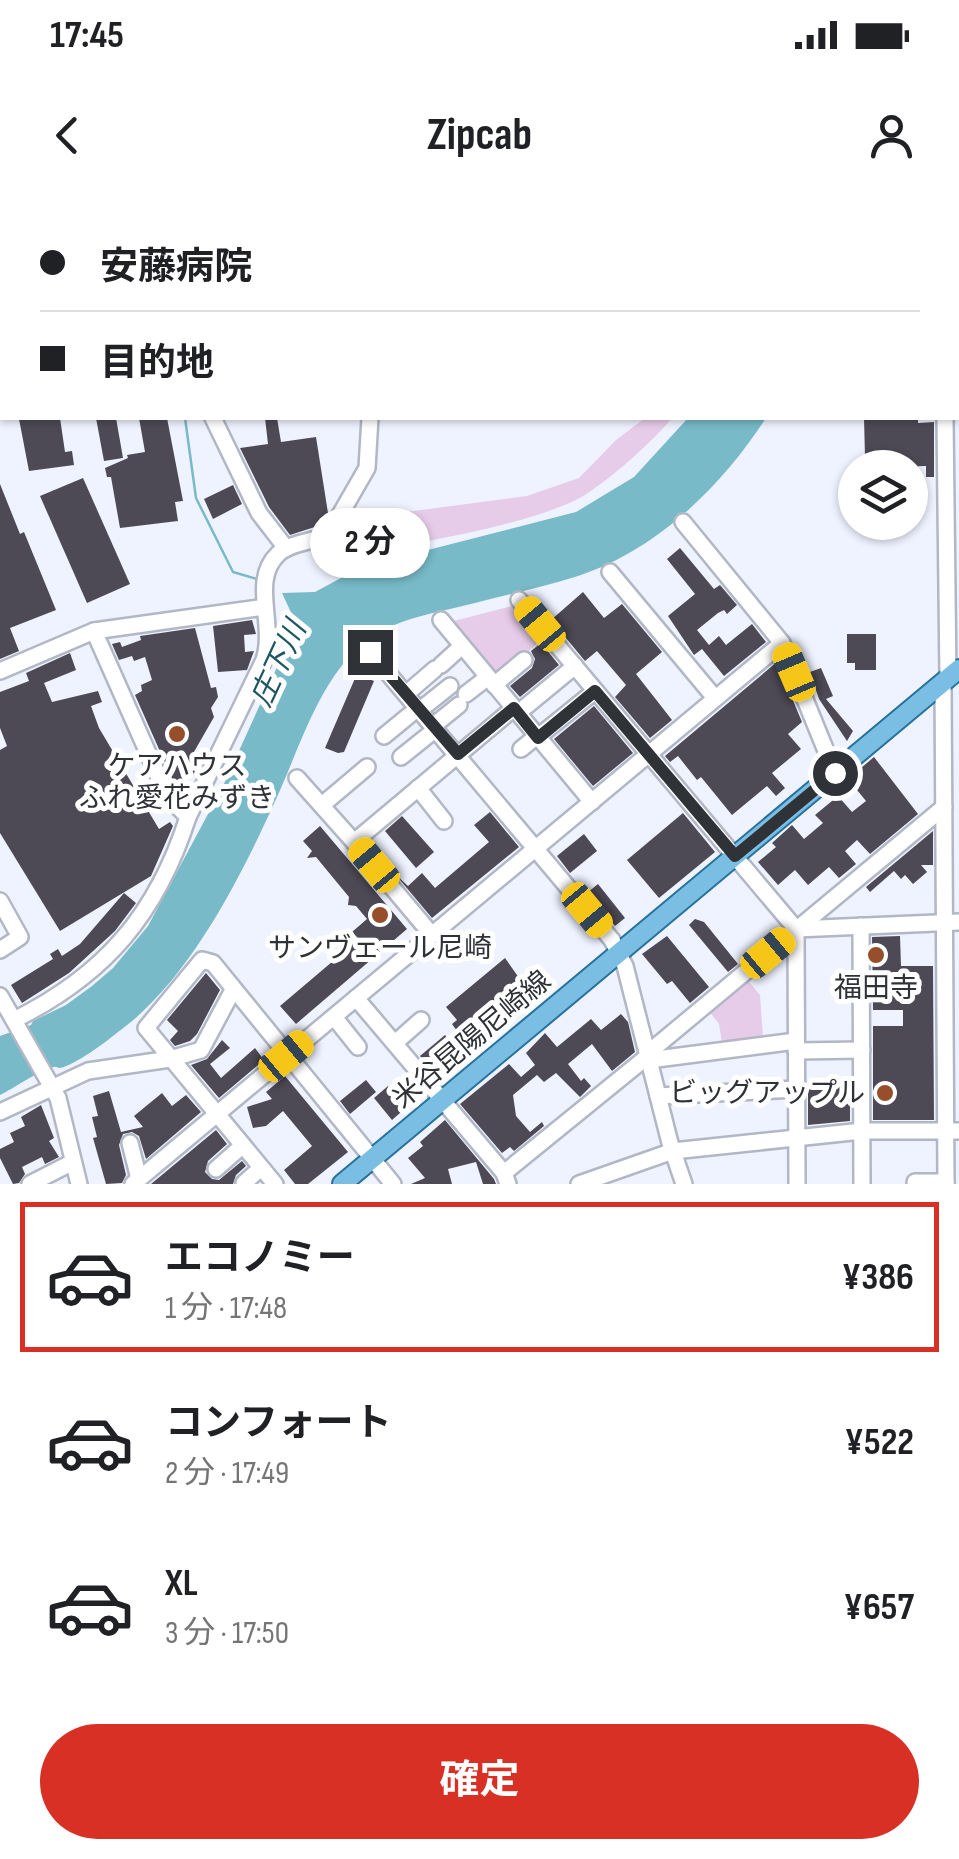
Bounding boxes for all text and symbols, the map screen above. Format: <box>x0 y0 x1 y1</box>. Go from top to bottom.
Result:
text: 17:45 <box>50 13 124 58</box>
icon: back <box>40 108 95 163</box>
text: Zipcab <box>427 108 532 163</box>
icon: person <box>864 108 919 163</box>
text: 安藤病院 <box>100 245 252 290</box>
text: 目的地 <box>100 341 214 386</box>
map controls <box>838 450 928 540</box>
button: layers <box>838 450 928 540</box>
callout: 2 分 <box>310 507 430 577</box>
text: 2 分 <box>344 523 396 562</box>
car <box>509 591 571 657</box>
water label: 庄下川 <box>244 613 316 712</box>
route end <box>348 630 393 675</box>
car <box>768 639 820 705</box>
marker: ケアハウス ふれ愛花みずき <box>166 723 188 745</box>
place label: ケアハウス ふれ愛花みずき <box>79 750 275 815</box>
route start <box>813 751 858 796</box>
car <box>343 832 405 898</box>
car <box>556 877 618 943</box>
marker: サンヴェール尼崎 <box>369 904 391 926</box>
car <box>735 922 801 984</box>
place label: サンヴェール尼崎 <box>268 932 492 965</box>
marker: 福田寺 <box>865 944 887 966</box>
street label: 米谷昆陽尼崎線 <box>386 964 558 1116</box>
place label: 福田寺 <box>834 972 918 1005</box>
car <box>253 1025 319 1087</box>
place label: ビッグアップル <box>669 1077 865 1110</box>
marker: ビッグアップル <box>874 1082 896 1104</box>
icon: car <box>45 1232 135 1322</box>
text: エコノミー <box>165 1236 355 1281</box>
text: ¥386 <box>842 1255 914 1300</box>
text: 1 分 · 17:48 <box>165 1289 287 1328</box>
icon: car <box>45 1397 135 1487</box>
text: コンフォート <box>165 1401 392 1446</box>
text: ¥522 <box>845 1420 914 1465</box>
text: 2 分 · 17:49 <box>165 1454 289 1493</box>
text: XL <box>165 1561 198 1606</box>
icon: car <box>45 1562 135 1652</box>
text: ¥657 <box>843 1585 914 1630</box>
text: 3 分 · 17:50 <box>165 1614 289 1653</box>
button: 確定 <box>40 1724 919 1839</box>

